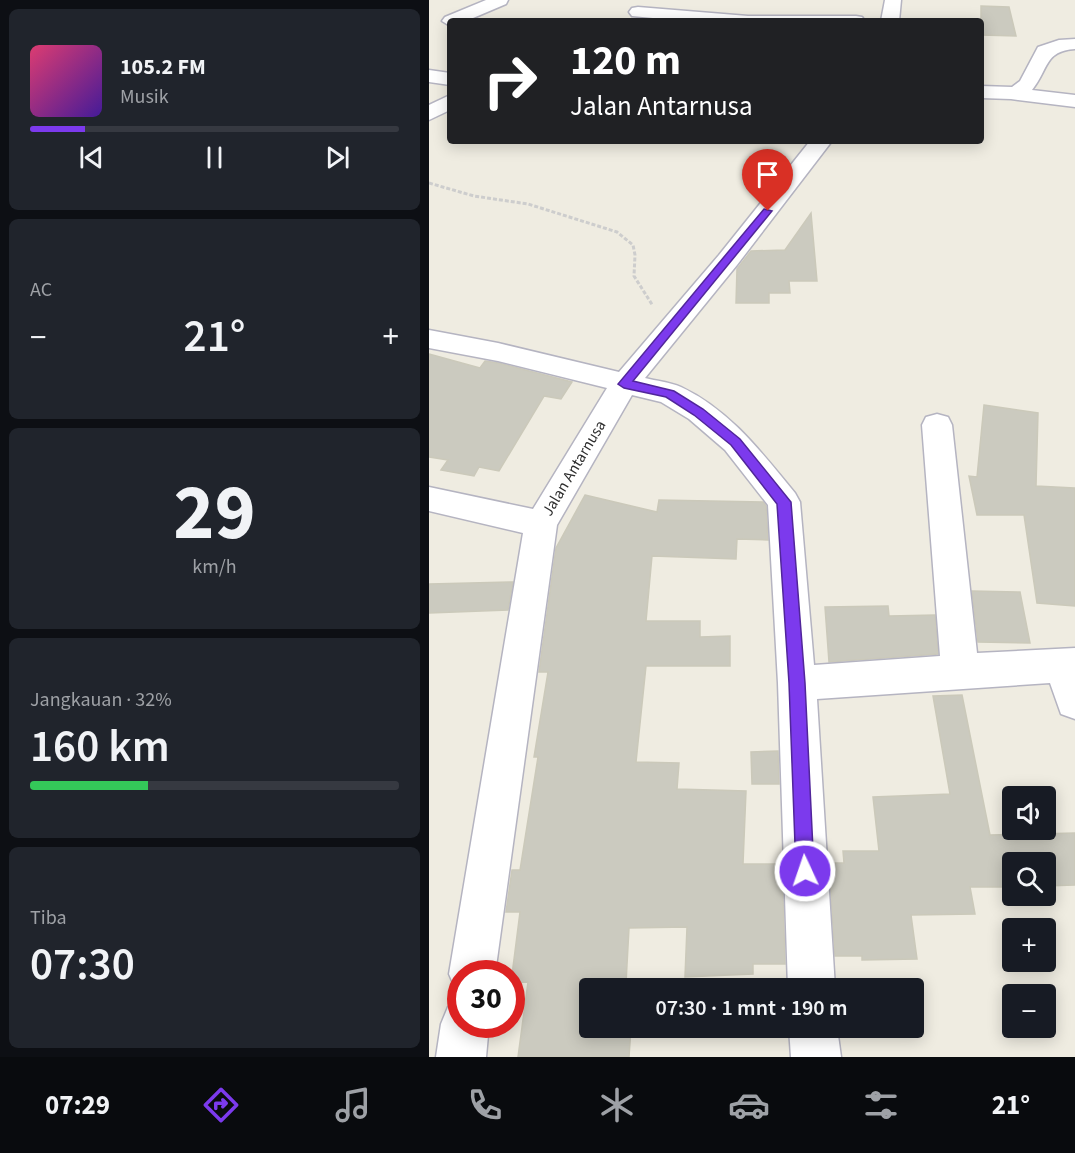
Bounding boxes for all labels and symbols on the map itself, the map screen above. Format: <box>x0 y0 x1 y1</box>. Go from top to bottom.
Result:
pin <box>742 149 793 211</box>
street label: Jalan Antarnusa <box>537 416 611 520</box>
position arrow <box>773 839 837 903</box>
speed limit sign: 30 <box>447 960 525 1038</box>

